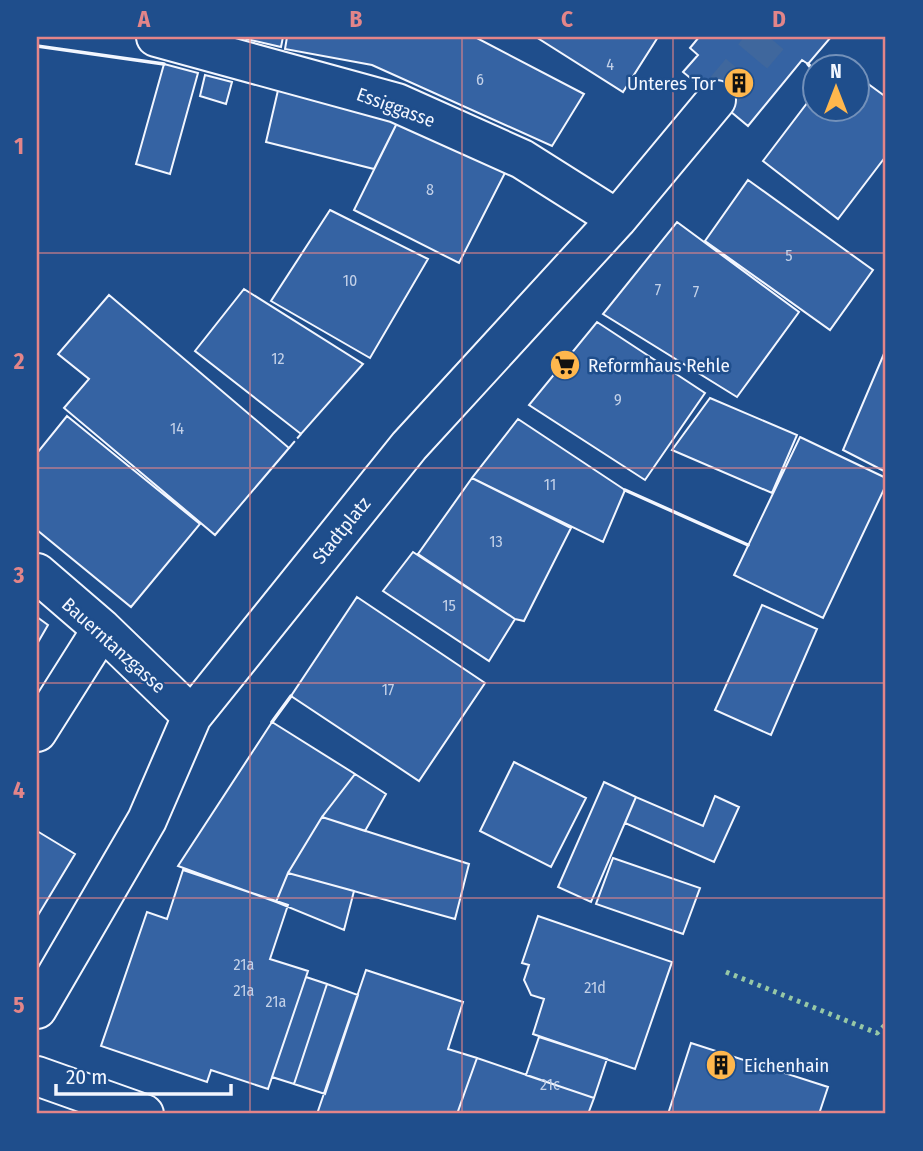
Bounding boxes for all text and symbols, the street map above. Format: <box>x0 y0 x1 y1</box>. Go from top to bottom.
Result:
text: A <box>137 5 151 33</box>
text: B <box>350 5 363 33</box>
text: C <box>561 5 573 33</box>
text: D <box>772 5 786 33</box>
north arrow <box>800 52 870 122</box>
house number: 4 <box>606 55 614 74</box>
text: N <box>830 60 842 83</box>
building icon: Unteres Tor <box>722 66 756 100</box>
house number: 6 <box>476 70 484 89</box>
place label: Unteres Tor <box>627 72 716 95</box>
street label: Essiggasse <box>353 83 438 132</box>
text: 1 <box>14 132 24 160</box>
house number: 8 <box>426 180 434 199</box>
house number: 5 <box>785 246 793 265</box>
house number: 10 <box>343 271 357 290</box>
house number: 7 <box>655 280 662 299</box>
house number: 7 <box>693 282 700 301</box>
text: 2 <box>13 347 25 375</box>
supermarket icon: Reformhaus Rehle <box>548 348 582 382</box>
house number: 12 <box>271 349 285 368</box>
place label: Reformhaus Rehle <box>588 354 730 377</box>
house number: 9 <box>614 390 622 409</box>
house number: 14 <box>170 419 184 438</box>
house number: 11 <box>544 475 556 494</box>
street label: Stadtplatz <box>308 492 376 568</box>
house number: 13 <box>489 532 503 551</box>
text: 3 <box>13 561 25 589</box>
street label: Bauerntanzgasse <box>57 593 170 698</box>
house number: 15 <box>442 596 456 615</box>
house number: 17 <box>382 680 395 699</box>
text: 4 <box>13 776 25 804</box>
house number: 21a <box>234 955 255 974</box>
house number: 21d <box>584 978 606 997</box>
house number: 21a <box>234 981 255 1000</box>
text: 5 <box>13 991 25 1019</box>
house number: 21a <box>266 992 287 1011</box>
building icon: Eichenhain <box>704 1048 738 1082</box>
scale bar <box>56 1053 231 1097</box>
place label: Eichenhain <box>744 1054 829 1077</box>
text: 20 m <box>66 1064 107 1090</box>
house number: 21c <box>540 1075 560 1094</box>

